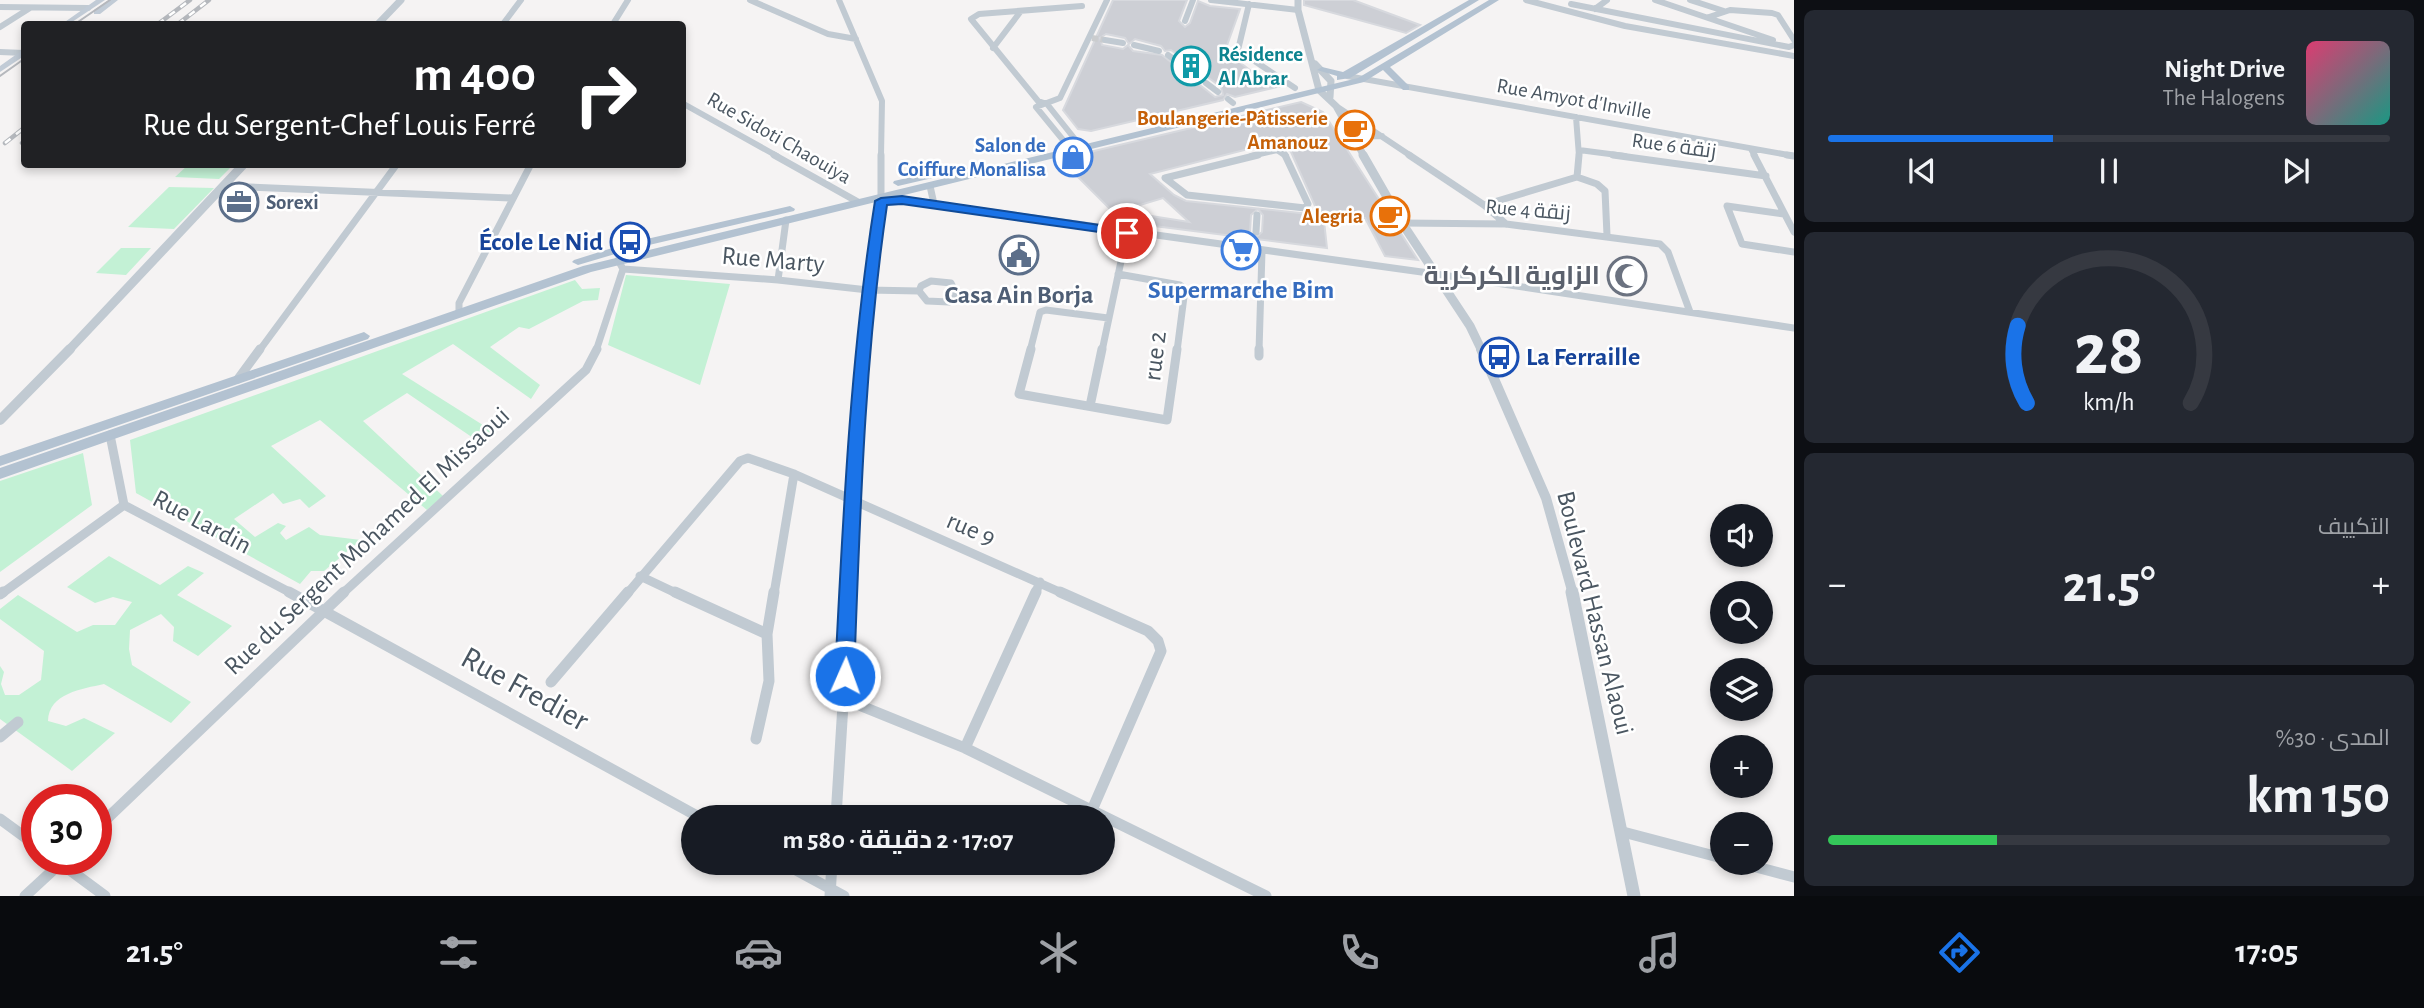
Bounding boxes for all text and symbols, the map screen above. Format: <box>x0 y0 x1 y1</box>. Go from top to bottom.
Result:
place label: Résidence Al Abrar <box>1218 44 1303 89</box>
building icon: Résidence Al Abrar <box>1170 45 1212 87</box>
icon: right <box>560 49 651 140</box>
text: 400 m <box>413 51 536 100</box>
text: Night Drive <box>2164 56 2285 82</box>
street label: Rue Amyot d'Inville <box>1495 75 1653 123</box>
text: The Halogens <box>2163 87 2285 110</box>
street label: Rue Sidoti Chaouiya <box>703 88 855 188</box>
place label: Boulangerie-Pâtisserie Amanouz <box>1137 108 1328 153</box>
text: Rue du Sergent-Chef Louis Ferré <box>143 109 536 141</box>
cafe icon: Boulangerie-Pâtisserie Amanouz <box>1334 109 1376 151</box>
street label: Rue 6 زنقة <box>1630 130 1718 163</box>
place label: Salon de Coiffure Monalisa <box>898 135 1046 180</box>
shop icon: Salon de Coiffure Monalisa <box>1052 136 1094 178</box>
icon: previous <box>1903 152 1941 190</box>
icon: pause <box>2090 152 2128 190</box>
icon: next <box>2277 152 2315 190</box>
office icon: Sorexi <box>218 181 260 223</box>
place label: Sorexi <box>266 192 319 213</box>
cafe icon: Alegria <box>1369 195 1411 237</box>
street label: Rue 4 زنقة <box>1484 196 1571 225</box>
pin <box>1097 203 1157 263</box>
place label: Alegria <box>1302 206 1363 227</box>
icon: arrive <box>1108 214 1146 252</box>
bus stop icon: École Le Nid <box>609 221 651 263</box>
place label: École Le Nid <box>479 227 603 255</box>
supermarket icon: Supermarche Bim <box>1220 229 1262 271</box>
public building icon: Casa Ain Borja <box>998 234 1040 276</box>
street label: Rue Marty <box>720 243 826 277</box>
mosque icon: الزاوية الكركرية <box>1606 255 1648 297</box>
place label: الزاوية الكركرية <box>1424 263 1600 290</box>
place label: Supermarche Bim <box>1148 277 1334 303</box>
place label: Casa Ain Borja <box>944 282 1094 308</box>
text: 28 <box>2074 316 2144 389</box>
street label: rue 2 <box>1139 330 1171 382</box>
bus stop icon: La Ferraille <box>1478 336 1520 378</box>
place label: La Ferraille <box>1526 344 1640 370</box>
text: km/h <box>2083 390 2135 415</box>
street label: Rue du Sergent Mohamed El Missaoui <box>219 402 515 680</box>
street label: Rue Lardin <box>148 485 256 559</box>
street label: Boulevard Hassan Alaoui <box>1552 488 1638 738</box>
map controls <box>1710 504 1773 875</box>
button: sound <box>1710 504 1773 567</box>
street label: rue 9 <box>943 507 999 551</box>
text: التكييف <box>2318 516 2390 539</box>
text: 21.5° <box>2063 559 2155 611</box>
text: − <box>1828 566 1846 604</box>
text: + <box>2372 566 2390 604</box>
button: search <box>1710 581 1773 644</box>
position arrow <box>808 639 882 713</box>
street label: Rue Fredier <box>456 641 595 737</box>
button: layers <box>1710 658 1773 721</box>
text: المدى · 30% <box>2276 727 2390 750</box>
button: + <box>1710 735 1773 798</box>
text: 150 km <box>2246 770 2390 822</box>
speed limit sign: 30 <box>21 784 112 875</box>
button: − <box>1710 812 1773 875</box>
text: 17:07 · 2 دقيقة · 580 m <box>782 827 1014 853</box>
icon: filters <box>434 928 483 977</box>
icon: car <box>734 928 783 977</box>
icon: climate <box>1034 928 1083 977</box>
icon: phone <box>1335 928 1384 977</box>
icon: music <box>1635 928 1684 977</box>
icon: directions <box>1935 928 1984 977</box>
text: 21.5° <box>126 936 183 968</box>
text: 17:05 <box>2235 936 2298 968</box>

